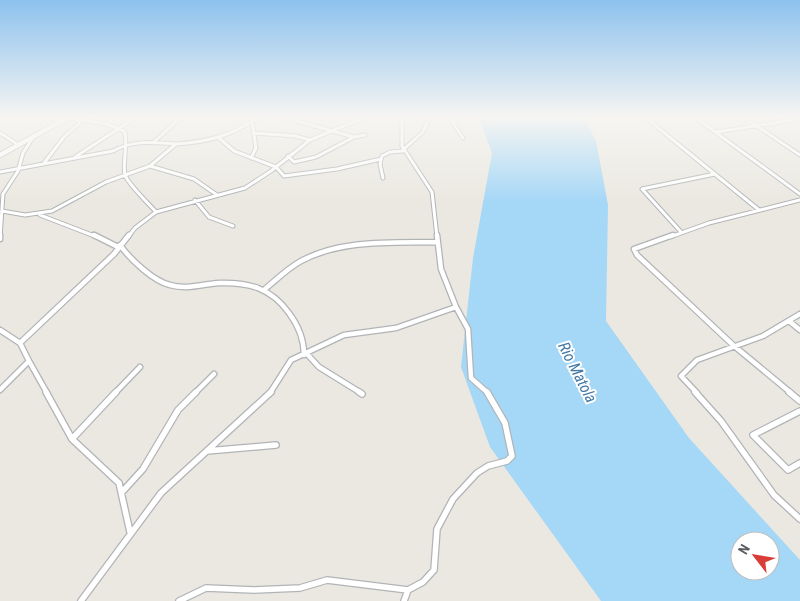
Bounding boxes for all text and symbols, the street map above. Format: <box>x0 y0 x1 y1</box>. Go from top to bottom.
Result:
water label: Rio Matola <box>554 339 601 406</box>
north arrow <box>730 531 780 581</box>
text: N <box>735 542 753 557</box>

